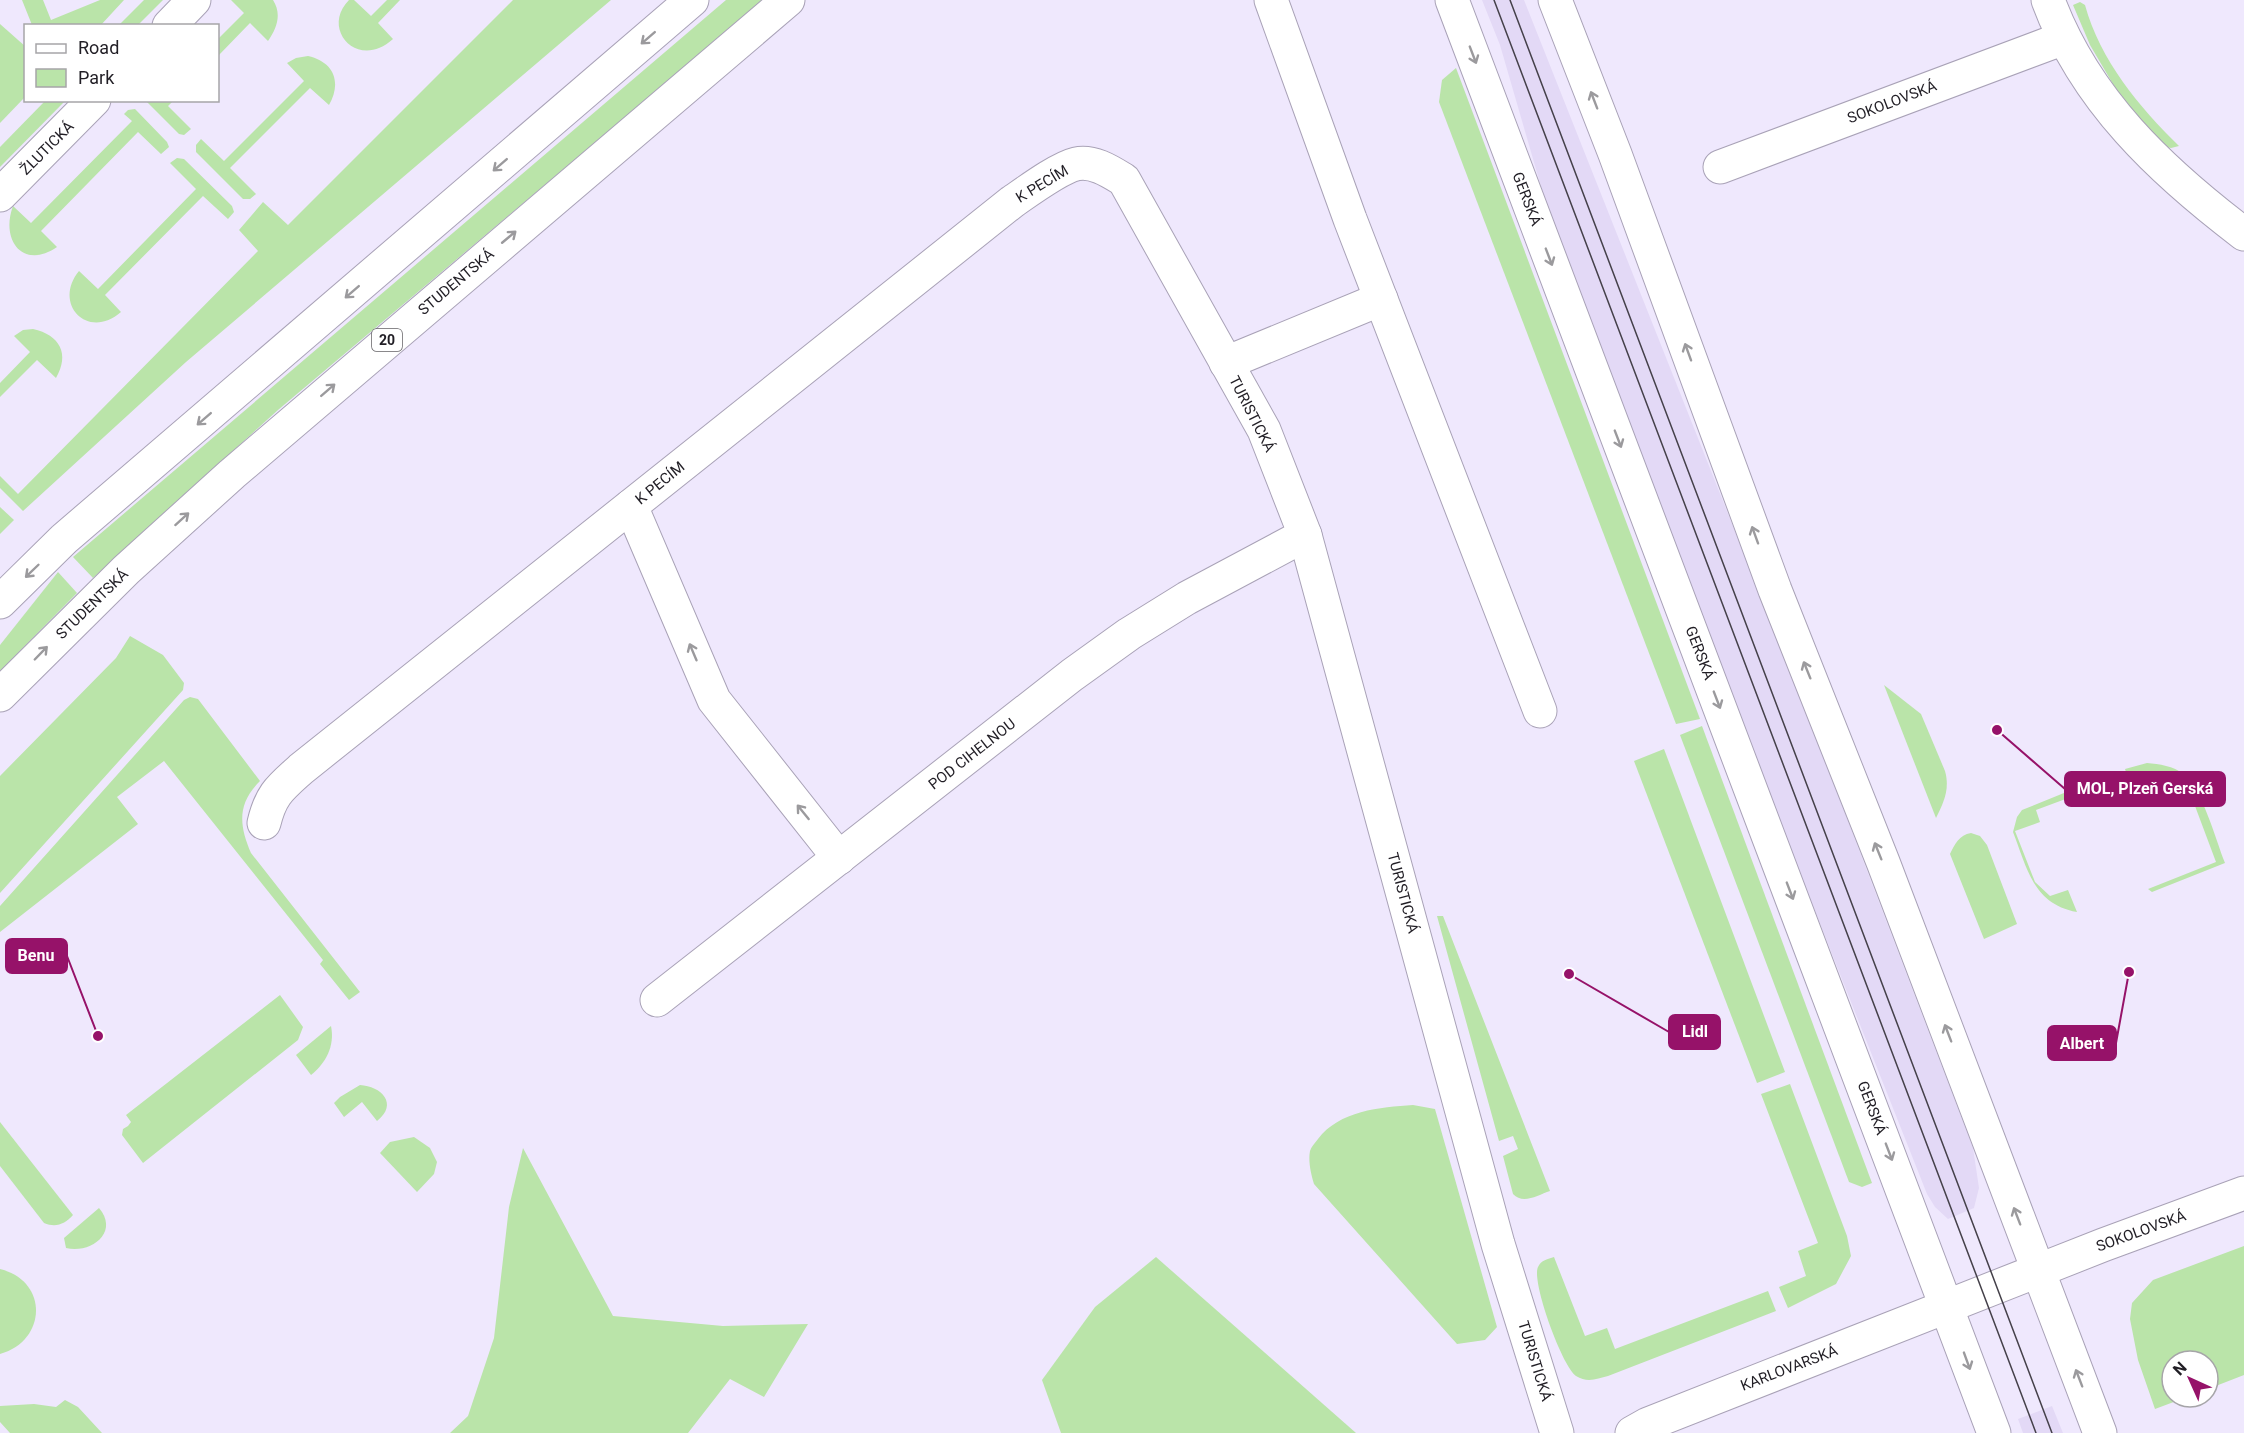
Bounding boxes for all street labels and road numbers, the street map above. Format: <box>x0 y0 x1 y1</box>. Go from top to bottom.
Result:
street label: SOKOLOVSKÁ <box>1845 77 1939 127</box>
street label: ŽLUTICKÁ <box>16 117 78 179</box>
street label: K PECÍM <box>1012 161 1072 207</box>
street label: GERSKÁ <box>1509 170 1546 229</box>
street label: STUDENTSKÁ <box>414 245 498 319</box>
road number: 20 <box>372 329 402 351</box>
street label: TURISTICKÁ <box>1225 373 1279 455</box>
street label: K PECÍM <box>632 458 688 508</box>
street label: STUDENTSKÁ <box>52 565 132 643</box>
street label: GERSKÁ <box>1682 624 1719 683</box>
street label: POD CIHELNOU <box>925 715 1019 793</box>
street label: TURISTICKÁ <box>1384 851 1422 936</box>
street label: GERSKÁ <box>1854 1079 1891 1138</box>
street label: SOKOLOVSKÁ <box>2094 1206 2189 1256</box>
street label: TURISTICKÁ <box>1514 1319 1556 1403</box>
street label: KARLOVARSKÁ <box>1738 1341 1840 1395</box>

